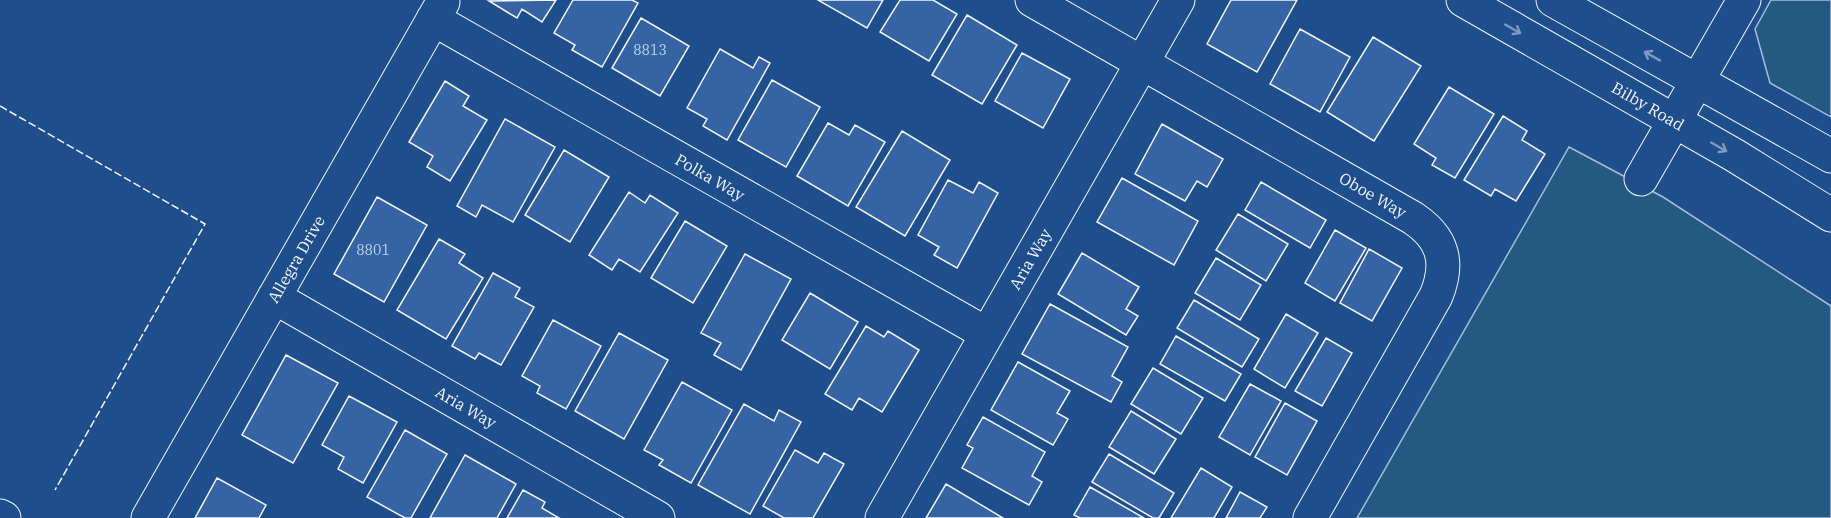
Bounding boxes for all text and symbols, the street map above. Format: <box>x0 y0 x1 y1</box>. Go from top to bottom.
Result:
one-way arrow <box>1504 24 1522 35</box>
house number: 8813 <box>633 41 667 59</box>
one-way arrow <box>1643 50 1661 61</box>
street label: Bilby Road <box>1608 77 1688 135</box>
one-way arrow <box>1710 141 1727 153</box>
street label: Polka Way <box>672 149 749 205</box>
street label: Oboe Way <box>1336 168 1411 222</box>
street label: Allegra Drive <box>263 212 329 306</box>
street label: Aria Way <box>1005 225 1056 293</box>
house number: 8801 <box>356 241 390 259</box>
street label: Aria Way <box>432 382 500 433</box>

